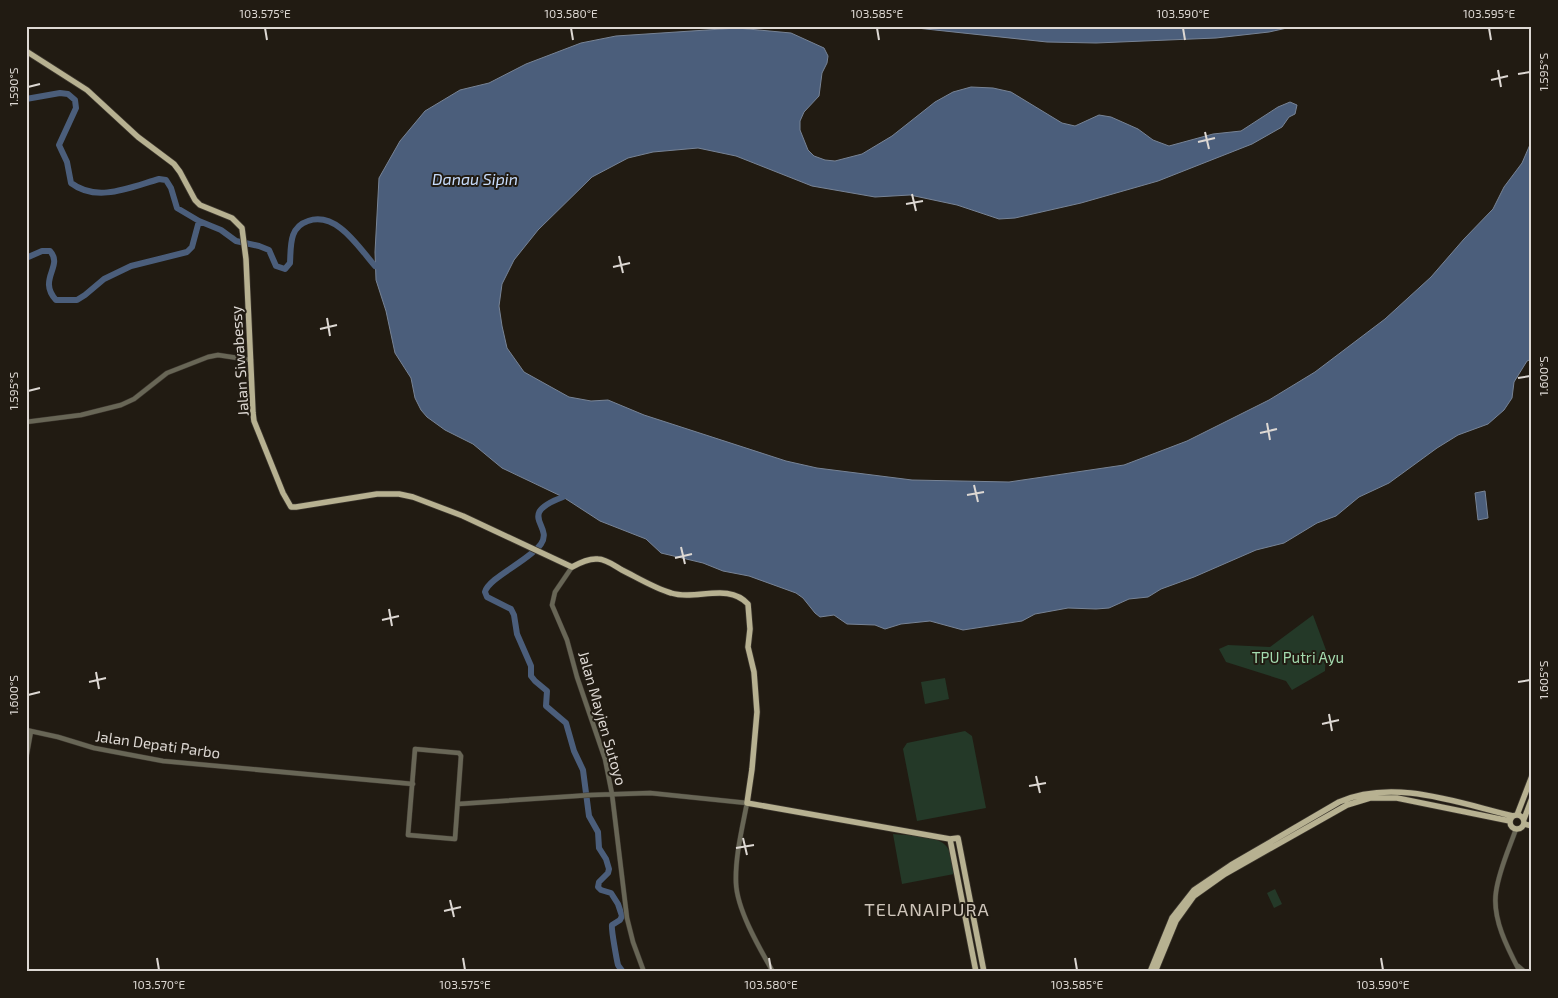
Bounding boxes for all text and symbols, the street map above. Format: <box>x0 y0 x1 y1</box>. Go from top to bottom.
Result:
text: 103.575°E <box>239 6 291 20</box>
text: 103.580°E <box>544 6 598 20</box>
text: 103.585°E <box>851 6 904 20</box>
text: 103.590°E <box>1156 6 1210 20</box>
text: 103.595°E <box>1463 6 1515 20</box>
text: 1.595°S <box>1536 53 1550 91</box>
text: 1.590°S <box>6 67 20 107</box>
water label: Danau Sipin <box>432 169 518 188</box>
street label: Jalan Siwabessy <box>226 305 252 417</box>
text: 1.600°S <box>1536 356 1550 396</box>
text: 1.595°S <box>6 372 20 410</box>
park label: TPU Putri Ayu <box>1252 648 1344 666</box>
street label: Jalan Mayjen Sutoyo <box>574 649 631 787</box>
text: 1.605°S <box>1536 660 1550 700</box>
text: 1.600°S <box>6 675 20 715</box>
street label: Jalan Depati Parbo <box>94 726 222 762</box>
district label: TELANAIPURA <box>864 898 990 920</box>
text: 103.570°E <box>133 977 185 991</box>
text: 103.575°E <box>439 977 491 991</box>
text: 103.580°E <box>744 977 798 991</box>
text: 103.585°E <box>1051 977 1104 991</box>
text: 103.590°E <box>1356 977 1410 991</box>

